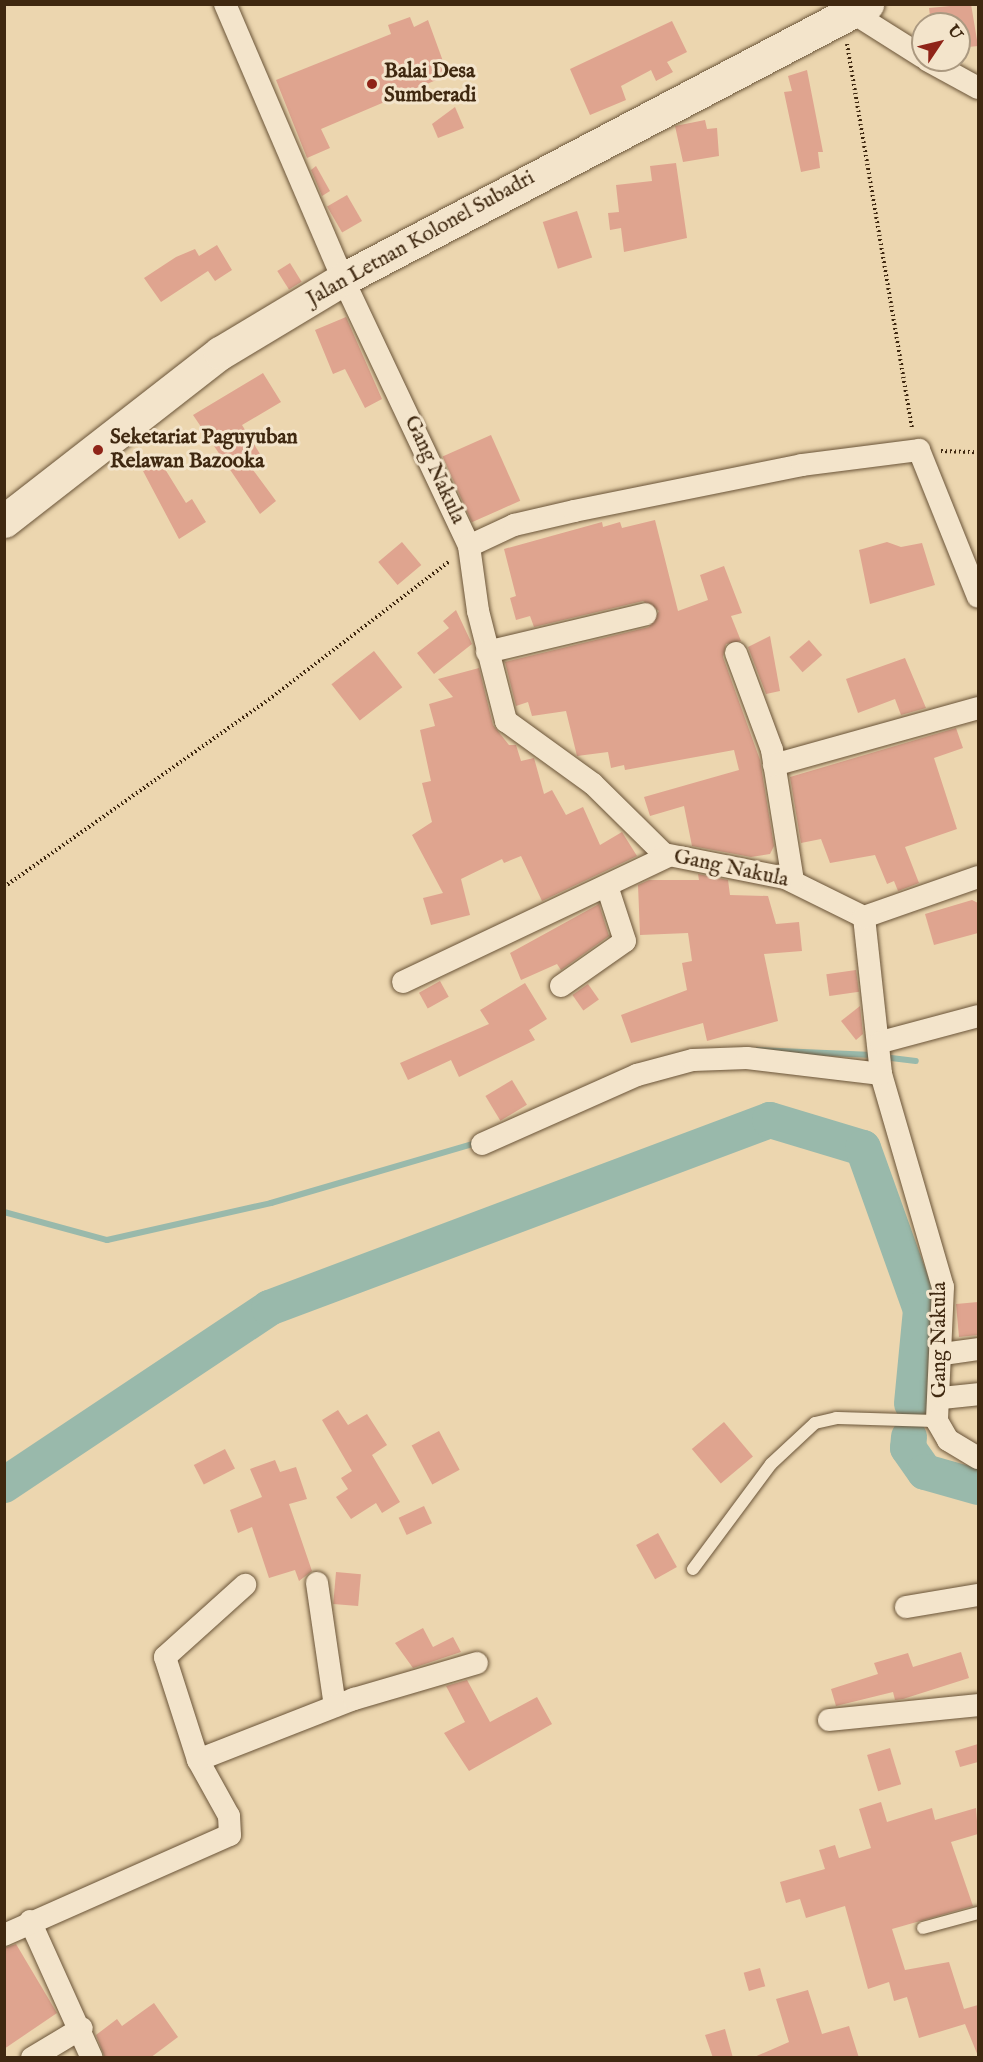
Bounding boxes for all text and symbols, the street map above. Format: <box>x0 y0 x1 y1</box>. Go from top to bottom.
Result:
north arrow <box>911 12 971 72</box>
text: U <box>942 22 966 44</box>
place label: Balai Desa Sumberadi <box>384 59 476 109</box>
marker: Balai Desa Sumberadi <box>365 77 379 91</box>
street label: Jalan Letnan Kolonel Subadri <box>303 166 539 312</box>
street label: Gang Nakula <box>398 412 470 528</box>
place label: Seketariat Paguyuban Relawan Bazooka <box>110 425 298 475</box>
marker: Seketariat Paguyuban Relawan Bazooka <box>91 443 105 457</box>
street label: Gang Nakula <box>671 845 791 893</box>
street label: Gang Nakula <box>927 1282 953 1398</box>

